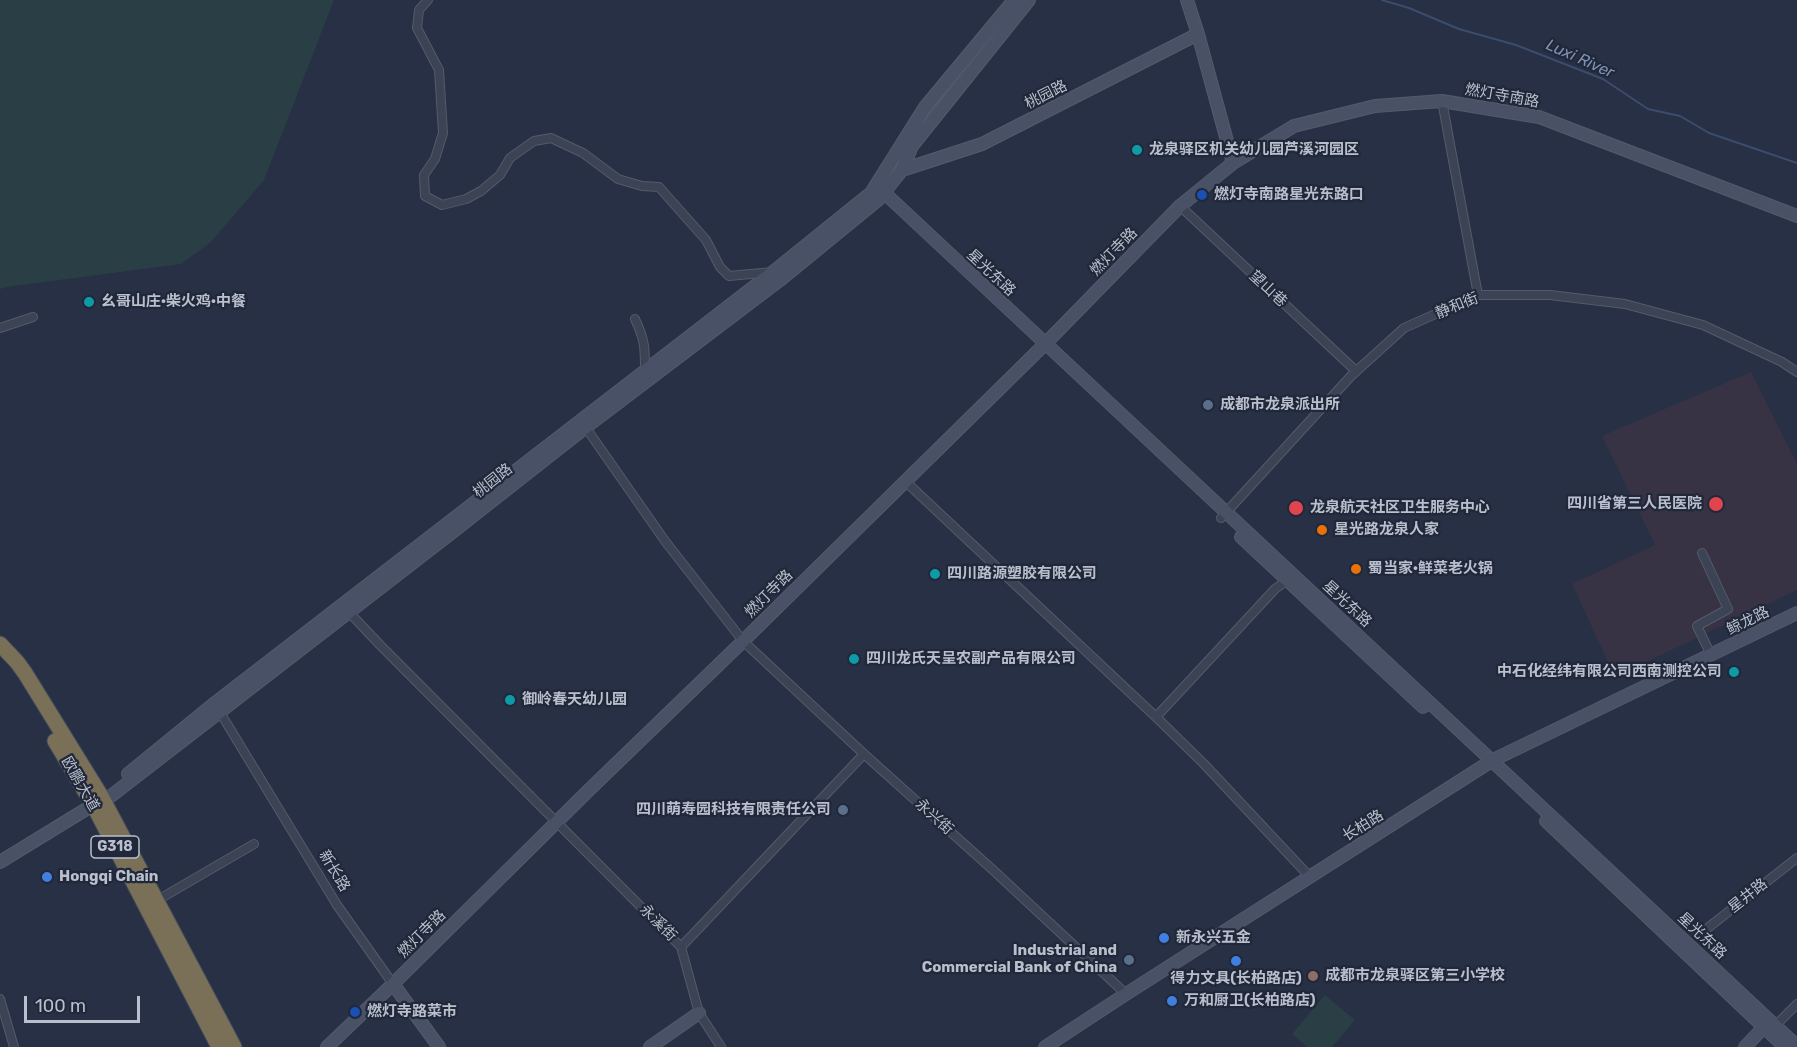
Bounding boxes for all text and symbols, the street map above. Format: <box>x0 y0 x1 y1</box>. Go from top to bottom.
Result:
water label: Luxi River <box>1543 35 1617 83</box>
street label: 桃园路 <box>1022 77 1070 113</box>
street label: 燃灯寺南路 <box>1464 81 1540 111</box>
place label: 龙泉驿区机关幼儿园芦溪河园区 <box>1149 141 1359 159</box>
marker: 龙泉驿区机关幼儿园芦溪河园区 <box>1130 143 1144 157</box>
place label: 燃灯寺南路星光东路口 <box>1214 186 1364 204</box>
marker: 燃灯寺南路星光东路口 <box>1195 188 1209 202</box>
street label: 燃灯寺路 <box>1087 224 1141 280</box>
street label: 星光东路 <box>963 246 1019 300</box>
street label: 望山巷 <box>1245 267 1291 311</box>
street label: 静和街 <box>1433 289 1481 323</box>
place label: 幺哥山庄·柴火鸡·中餐 <box>101 293 246 311</box>
marker: 幺哥山庄·柴火鸡·中餐 <box>82 295 96 309</box>
place label: 成都市龙泉派出所 <box>1220 396 1340 414</box>
marker: 成都市龙泉派出所 <box>1201 398 1215 412</box>
street label: 桃园路 <box>470 460 516 502</box>
place label: 四川省第三人民医院 <box>1567 495 1702 513</box>
marker: 四川省第三人民医院 <box>1707 495 1725 513</box>
marker: 龙泉航天社区卫生服务中心 <box>1287 499 1305 517</box>
place label: 龙泉航天社区卫生服务中心 <box>1310 499 1490 517</box>
place label: 星光路龙泉人家 <box>1334 521 1439 539</box>
marker: 星光路龙泉人家 <box>1315 523 1329 537</box>
place label: 蜀当家·鲜菜老火锅 <box>1368 560 1493 578</box>
marker: 蜀当家·鲜菜老火锅 <box>1349 562 1363 576</box>
place label: 四川路源塑胶有限公司 <box>947 565 1097 583</box>
street label: 燃灯寺路 <box>741 566 797 622</box>
marker: 四川路源塑胶有限公司 <box>928 567 942 581</box>
street label: 星光东路 <box>1319 577 1375 631</box>
street label: 鲸龙路 <box>1724 603 1772 639</box>
place label: 四川龙氏天呈农副产品有限公司 <box>866 650 1076 668</box>
marker: 四川龙氏天呈农副产品有限公司 <box>847 652 861 666</box>
place label: 中石化经纬有限公司西南测控公司 <box>1497 663 1722 681</box>
marker: 中石化经纬有限公司西南测控公司 <box>1727 665 1741 679</box>
place label: 御岭春天幼儿园 <box>522 691 627 709</box>
marker: 御岭春天幼儿园 <box>503 693 517 707</box>
street label: 欧鹏大道 <box>57 754 103 814</box>
street label: 永兴街 <box>911 795 957 839</box>
place label: 四川萌寿园科技有限责任公司 <box>636 801 831 819</box>
marker: 四川萌寿园科技有限责任公司 <box>836 803 850 817</box>
street label: 长柏路 <box>1339 806 1387 846</box>
road number: G318 <box>91 836 139 858</box>
street label: 新长路 <box>315 847 353 895</box>
place label: Hongqi Chain <box>59 868 159 886</box>
marker: Hongqi Chain <box>40 870 54 884</box>
street label: 星井路 <box>1725 875 1771 917</box>
street label: 永溪街 <box>636 901 680 945</box>
street label: 燃灯寺路 <box>394 906 450 962</box>
street label: 星光东路 <box>1674 909 1730 963</box>
place label: 新永兴五金 <box>1176 929 1251 947</box>
marker: 新永兴五金 <box>1157 931 1171 945</box>
place label: Industrial and Commercial Bank of China <box>922 942 1117 977</box>
marker: Industrial and Commercial Bank of China <box>1122 953 1136 967</box>
marker: 得力文具(长柏路店) <box>1229 954 1243 968</box>
place label: 成都市龙泉驿区第三小学校 <box>1325 967 1505 985</box>
marker: 成都市龙泉驿区第三小学校 <box>1306 969 1320 983</box>
place label: 得力文具(长柏路店) <box>1170 970 1302 988</box>
scale bar <box>27 984 142 1022</box>
place label: 万和厨卫(长柏路店) <box>1184 992 1316 1010</box>
marker: 万和厨卫(长柏路店) <box>1165 994 1179 1008</box>
text: 100 m <box>35 995 86 1017</box>
place label: 燃灯寺路菜市 <box>367 1003 457 1021</box>
marker: 燃灯寺路菜市 <box>348 1005 362 1019</box>

